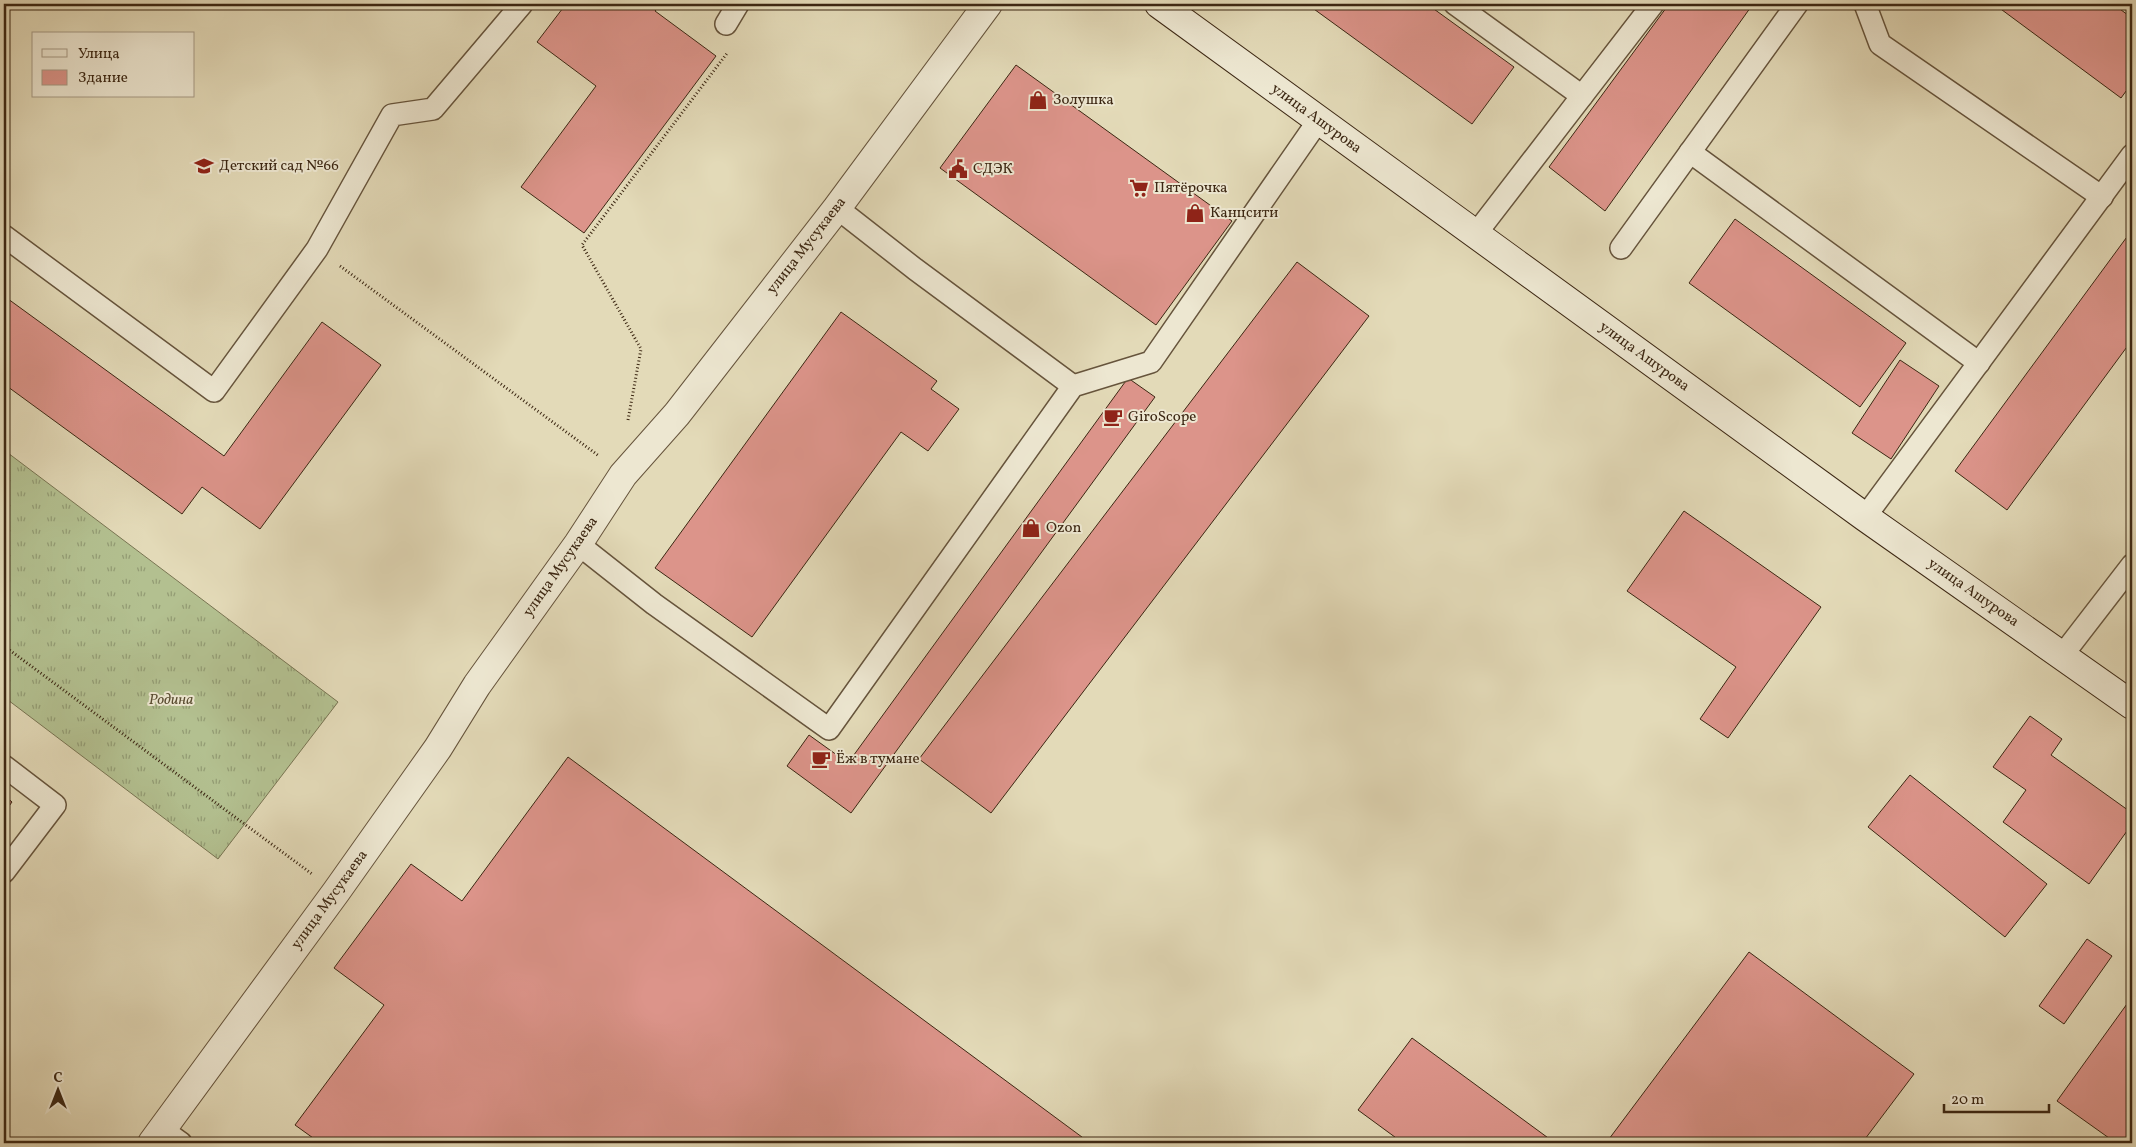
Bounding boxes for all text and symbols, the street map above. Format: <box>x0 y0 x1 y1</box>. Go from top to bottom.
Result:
legend <box>32 32 195 98</box>
text: Улица <box>78 44 120 65</box>
text: Здание <box>78 68 128 89</box>
street label: улица Ашурова <box>1266 79 1366 159</box>
shop icon: Золушка <box>1027 89 1049 111</box>
place label: Золушка <box>1053 90 1114 111</box>
school or university icon: Детский сад №66 <box>193 155 215 177</box>
place label: Детский сад №66 <box>219 156 339 177</box>
public building icon: СДЭК <box>947 158 969 180</box>
place label: СДЭК <box>973 159 1013 180</box>
supermarket icon: Пятёрочка <box>1128 177 1150 199</box>
place label: Пятёрочка <box>1154 178 1228 199</box>
street label: улица Мусукаева <box>762 193 852 299</box>
shop icon: Канцсити <box>1184 202 1206 224</box>
place label: Канцсити <box>1210 203 1279 224</box>
street label: улица Ашурова <box>1594 317 1694 397</box>
cafe icon: GiroScope <box>1102 406 1124 428</box>
place label: GiroScope <box>1128 407 1196 428</box>
street label: улица Мусукаева <box>518 512 604 622</box>
shop icon: Ozon <box>1020 517 1042 539</box>
place label: Ozon <box>1046 518 1081 539</box>
street label: улица Ашурова <box>1923 554 2023 632</box>
park label: Родина <box>149 690 193 711</box>
cafe icon: Ёж в тумане <box>810 748 832 770</box>
place label: Ёж в тумане <box>836 749 920 770</box>
street label: улица Мусукаева <box>287 846 373 954</box>
north arrow <box>32 1064 82 1114</box>
text: С <box>53 1069 63 1088</box>
scale bar <box>1944 1082 2048 1114</box>
text: 20 m <box>1951 1090 1984 1111</box>

